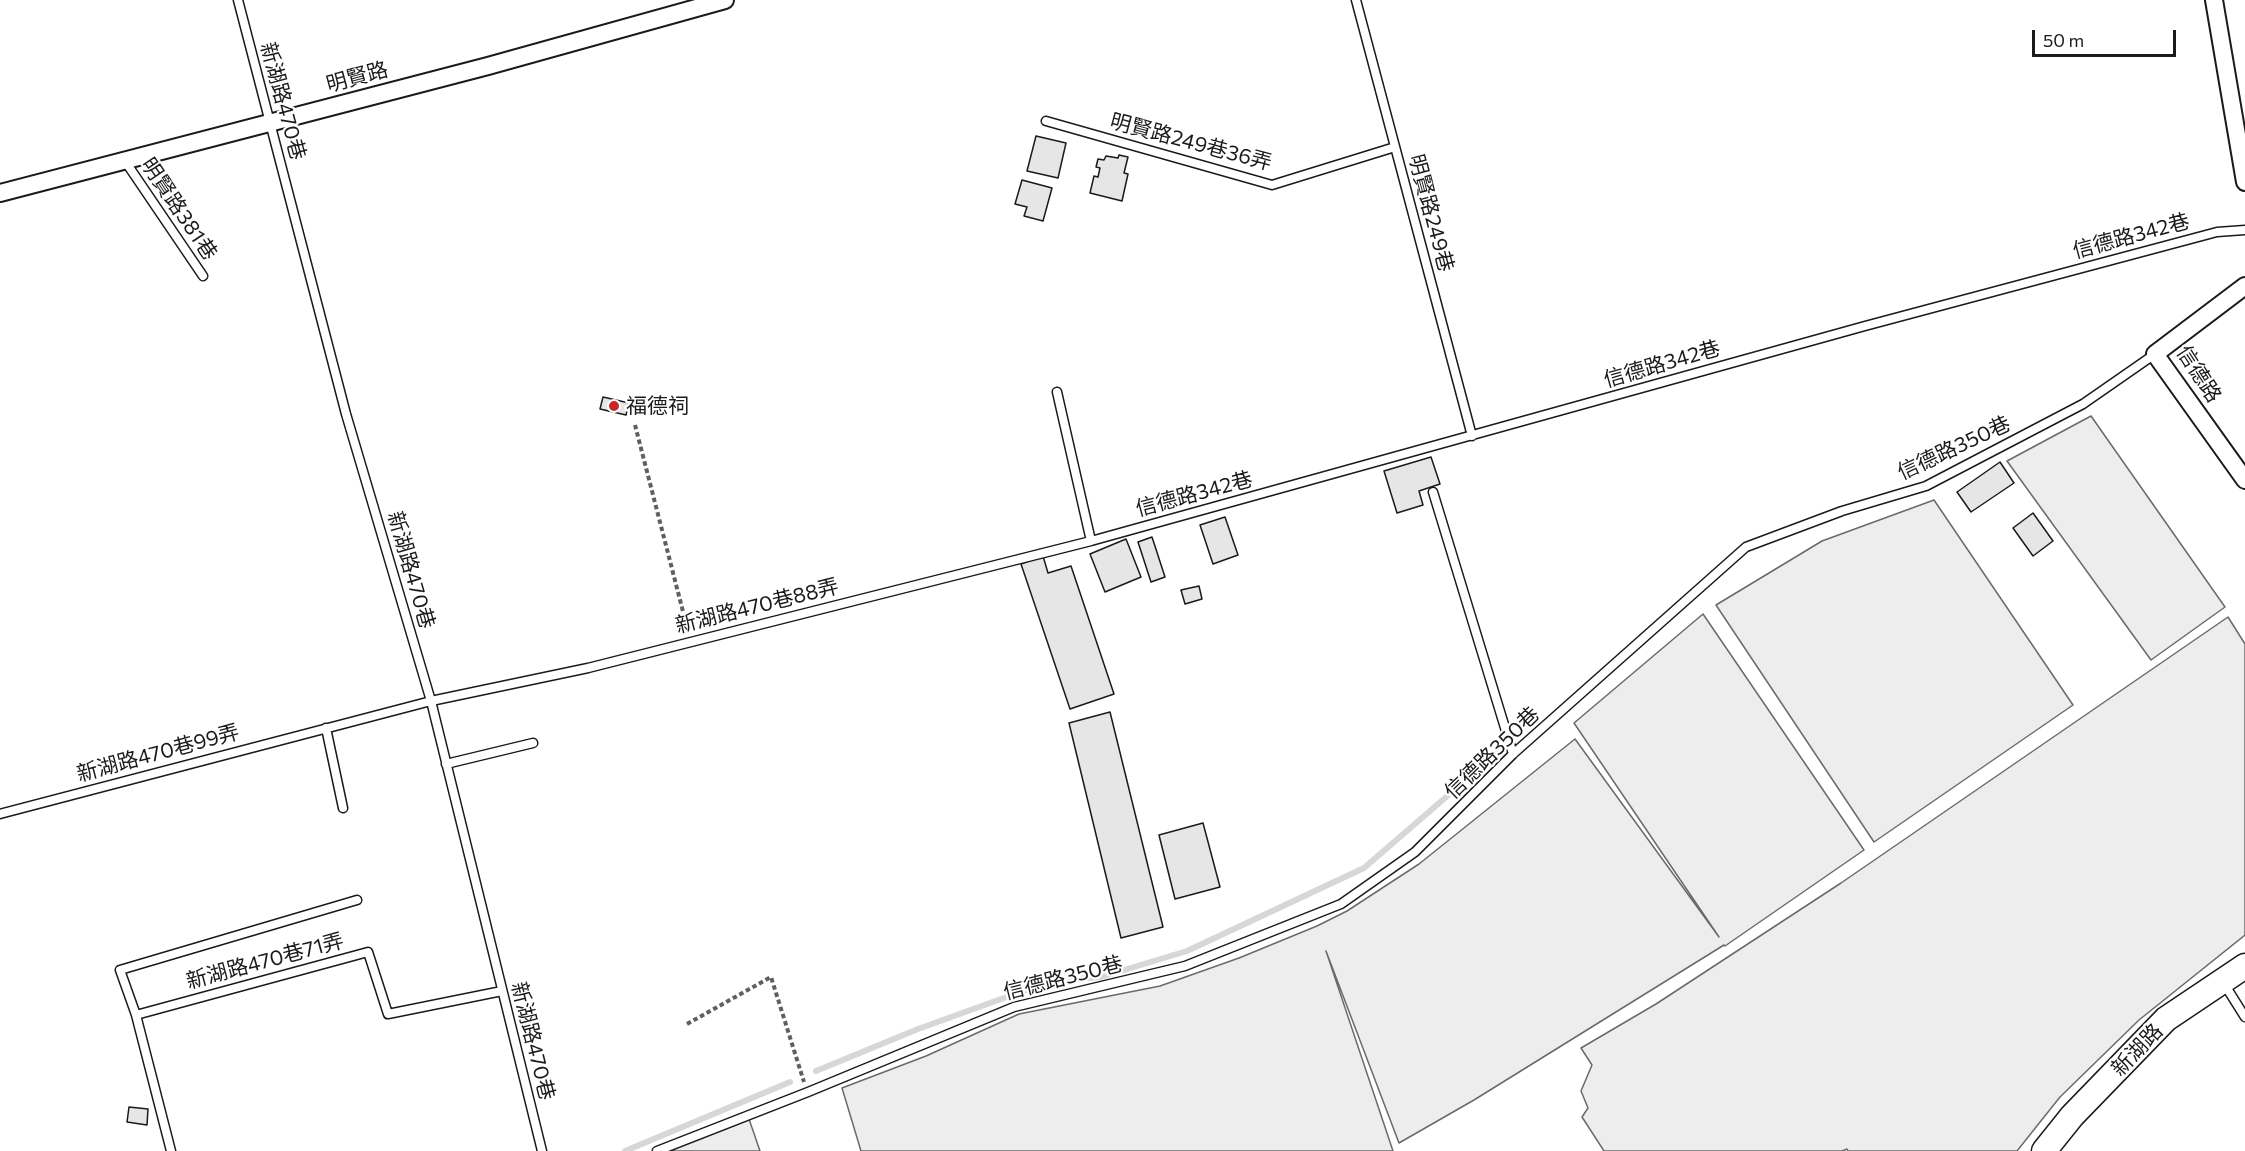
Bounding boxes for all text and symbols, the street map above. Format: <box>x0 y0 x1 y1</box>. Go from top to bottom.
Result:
scale bar <box>2035 18 2179 56</box>
text: 50 m <box>2043 29 2084 51</box>
street label: 新湖路470巷 <box>255 39 311 163</box>
street label: 明賢路 <box>323 57 391 97</box>
street label: 明賢路249巷36弄 <box>1107 108 1275 176</box>
street label: 明賢路249巷 <box>1403 151 1459 275</box>
street label: 明賢路381巷 <box>136 153 222 265</box>
street label: 信德路342巷 <box>2070 208 2192 264</box>
street label: 信德路342巷 <box>1601 335 1723 393</box>
street label: 信德路 <box>2171 341 2227 407</box>
place label: 福德祠 <box>626 393 689 419</box>
marker: 福德祠 <box>607 399 621 413</box>
street label: 信德路350巷 <box>1894 411 2014 485</box>
street label: 信德路342巷 <box>1133 466 1255 522</box>
street label: 新湖路470巷 <box>382 508 440 632</box>
street label: 新湖路470巷88弄 <box>673 574 841 638</box>
street label: 信德路350巷 <box>1439 702 1545 804</box>
street label: 新湖路470巷99弄 <box>74 719 242 787</box>
street label: 新湖路470巷71弄 <box>184 928 346 994</box>
street label: 信德路350巷 <box>1001 951 1125 1005</box>
street label: 新湖路470巷 <box>506 979 560 1103</box>
street label: 新湖路 <box>2106 1019 2168 1081</box>

